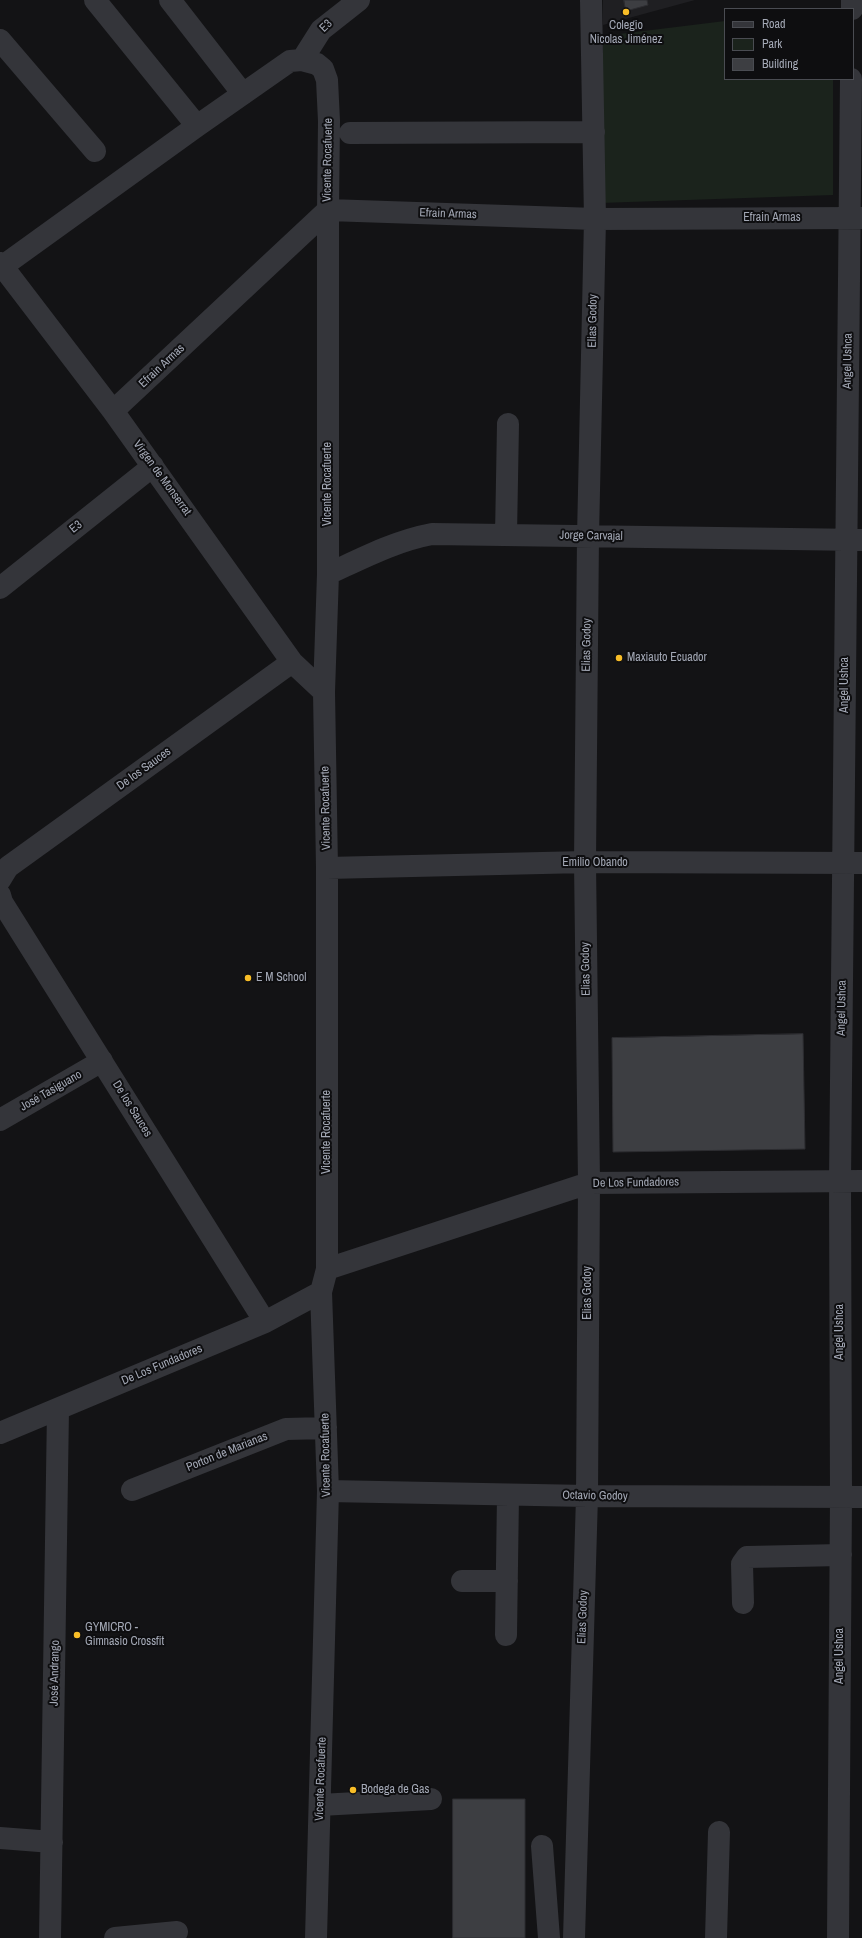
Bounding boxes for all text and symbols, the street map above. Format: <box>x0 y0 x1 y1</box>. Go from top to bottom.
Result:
marker: Colegio Nicolas Jiménez <box>621 7 631 17</box>
legend <box>724 8 854 80</box>
text: Road <box>762 16 786 32</box>
street label: E3 <box>317 17 335 35</box>
place label: Colegio Nicolas Jiménez <box>590 19 662 47</box>
text: Park <box>762 36 782 52</box>
text: Building <box>762 56 798 72</box>
street label: Vicente Rocafuerte <box>320 118 336 202</box>
street label: Efrain Armas <box>419 206 477 222</box>
street label: Efrain Armas <box>743 211 801 225</box>
street label: Elias Godoy <box>585 294 601 348</box>
street label: Angel Ushca <box>840 333 856 389</box>
street label: Efrain Armas <box>136 341 188 391</box>
street label: Virgen de Monserrat <box>130 438 194 518</box>
street label: Vicente Rocafuerte <box>321 442 335 526</box>
street label: E3 <box>67 518 85 536</box>
street label: Jorge Carvajal <box>559 528 623 544</box>
street label: Elias Godoy <box>579 618 595 672</box>
place label: Maxiauto Ecuador <box>627 651 707 665</box>
marker: Maxiauto Ecuador <box>614 653 624 663</box>
street label: Angel Ushca <box>838 657 852 713</box>
street label: De los Sauces <box>114 745 174 793</box>
street label: Vicente Rocafuerte <box>318 766 334 850</box>
street label: Emilio Obando <box>562 856 628 870</box>
street label: Elias Godoy <box>578 942 594 996</box>
place label: E M School <box>256 971 306 985</box>
marker: E M School <box>243 973 253 983</box>
street label: Angel Ushca <box>834 980 850 1036</box>
street label: José Tasiguano <box>17 1067 85 1115</box>
street label: De los Sauces <box>109 1078 155 1140</box>
street label: Vicente Rocafuerte <box>320 1090 334 1174</box>
street label: De Los Fundadores <box>593 1175 679 1191</box>
street label: Elias Godoy <box>581 1266 595 1320</box>
street label: Angel Ushca <box>833 1304 847 1360</box>
street label: De Los Fundadores <box>119 1341 205 1389</box>
street label: Vicente Rocafuerte <box>318 1413 334 1497</box>
street label: Porton de Marianas <box>184 1429 270 1475</box>
street label: Octavio Godoy <box>562 1488 628 1504</box>
street label: Elias Godoy <box>575 1590 591 1644</box>
place label: GYMICRO - Gimnasio Crossfit <box>85 1621 164 1649</box>
street label: Angel Ushca <box>833 1628 847 1684</box>
marker: GYMICRO - Gimnasio Crossfit <box>72 1630 82 1640</box>
street label: José Andrango <box>47 1640 63 1706</box>
street label: Vicente Rocafuerte <box>312 1737 330 1821</box>
place label: Bodega de Gas <box>361 1783 429 1797</box>
marker: Bodega de Gas <box>348 1785 358 1795</box>

